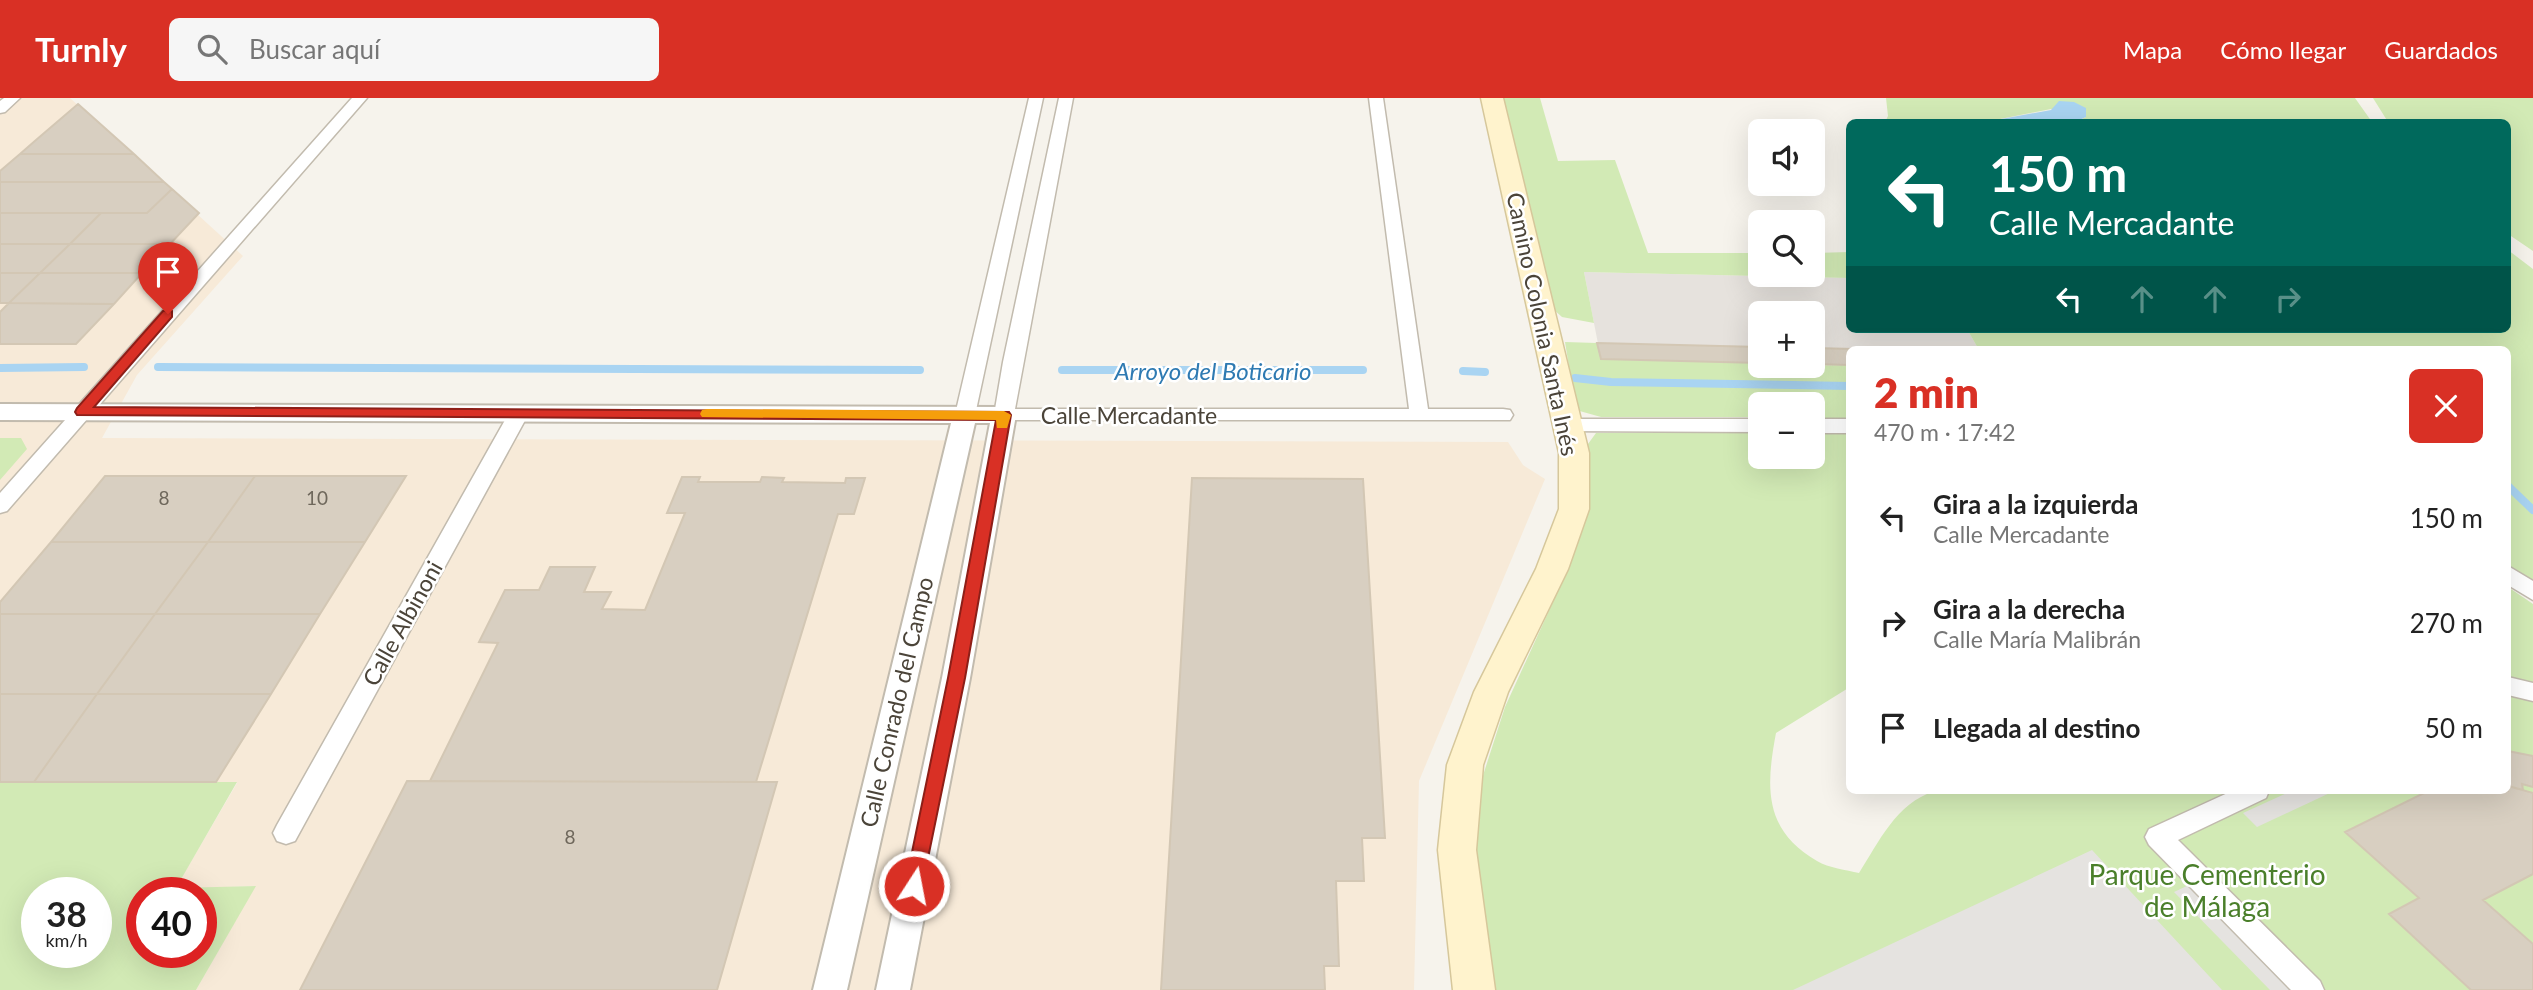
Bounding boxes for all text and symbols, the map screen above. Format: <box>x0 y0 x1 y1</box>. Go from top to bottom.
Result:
search box <box>169 18 659 81</box>
text: Turnly <box>35 29 127 69</box>
icon: search <box>193 30 231 68</box>
text: Buscar aquí <box>249 33 380 65</box>
text: Mapa <box>2123 35 2182 64</box>
text: Cómo llegar <box>2220 35 2346 64</box>
text: Guardados <box>2384 35 2498 64</box>
map controls <box>1748 119 1825 469</box>
button: sound <box>1748 119 1825 196</box>
text: 150 m <box>1989 144 2127 202</box>
icon: left <box>1874 147 1965 238</box>
street label: Camino Colonia Santa Inés <box>1501 190 1585 458</box>
text: Calle Mercadante <box>1989 203 2235 242</box>
button: search <box>1748 210 1825 287</box>
pin <box>138 242 198 314</box>
icon: arrive <box>149 253 187 291</box>
icon: left <box>2050 280 2088 318</box>
icon: ahead <box>2123 280 2161 318</box>
icon: ahead <box>2196 280 2234 318</box>
icon: right <box>2269 280 2307 318</box>
button: + <box>1748 301 1825 378</box>
water label: Arroyo del Boticario <box>1113 356 1312 385</box>
text: 2 min <box>1874 367 1979 417</box>
button: close <box>2409 369 2483 443</box>
button: − <box>1748 392 1825 469</box>
street label: Calle Mercadante <box>1041 401 1217 429</box>
text: 470 m · 17:42 <box>1874 418 2016 446</box>
house number: 8 <box>158 486 170 509</box>
house number: 10 <box>306 486 328 509</box>
text: Gira a la izquierda <box>1933 488 2139 520</box>
icon: left <box>1874 499 1912 537</box>
text: 150 m <box>2410 502 2483 534</box>
text: Calle Mercadante <box>1933 520 2109 548</box>
street label: Calle Albinoni <box>356 556 448 690</box>
street label: Calle Conrado del Campo <box>854 574 938 830</box>
text: Gira a la derecha <box>1933 593 2125 625</box>
icon: right <box>1874 604 1912 642</box>
text: 270 m <box>2410 607 2483 639</box>
text: Calle María Malibrán <box>1933 625 2141 653</box>
icon: arrive <box>1874 709 1912 747</box>
text: Llegada al destino <box>1933 712 2140 744</box>
text: 50 m <box>2425 712 2483 744</box>
house number: 8 <box>564 825 576 848</box>
position arrow <box>877 849 951 923</box>
park label: Parque Cementerio de Málaga <box>2088 857 2326 923</box>
speed limit sign: 40 <box>126 877 217 968</box>
text: 38 <box>46 892 87 934</box>
text: km/h <box>45 929 88 951</box>

